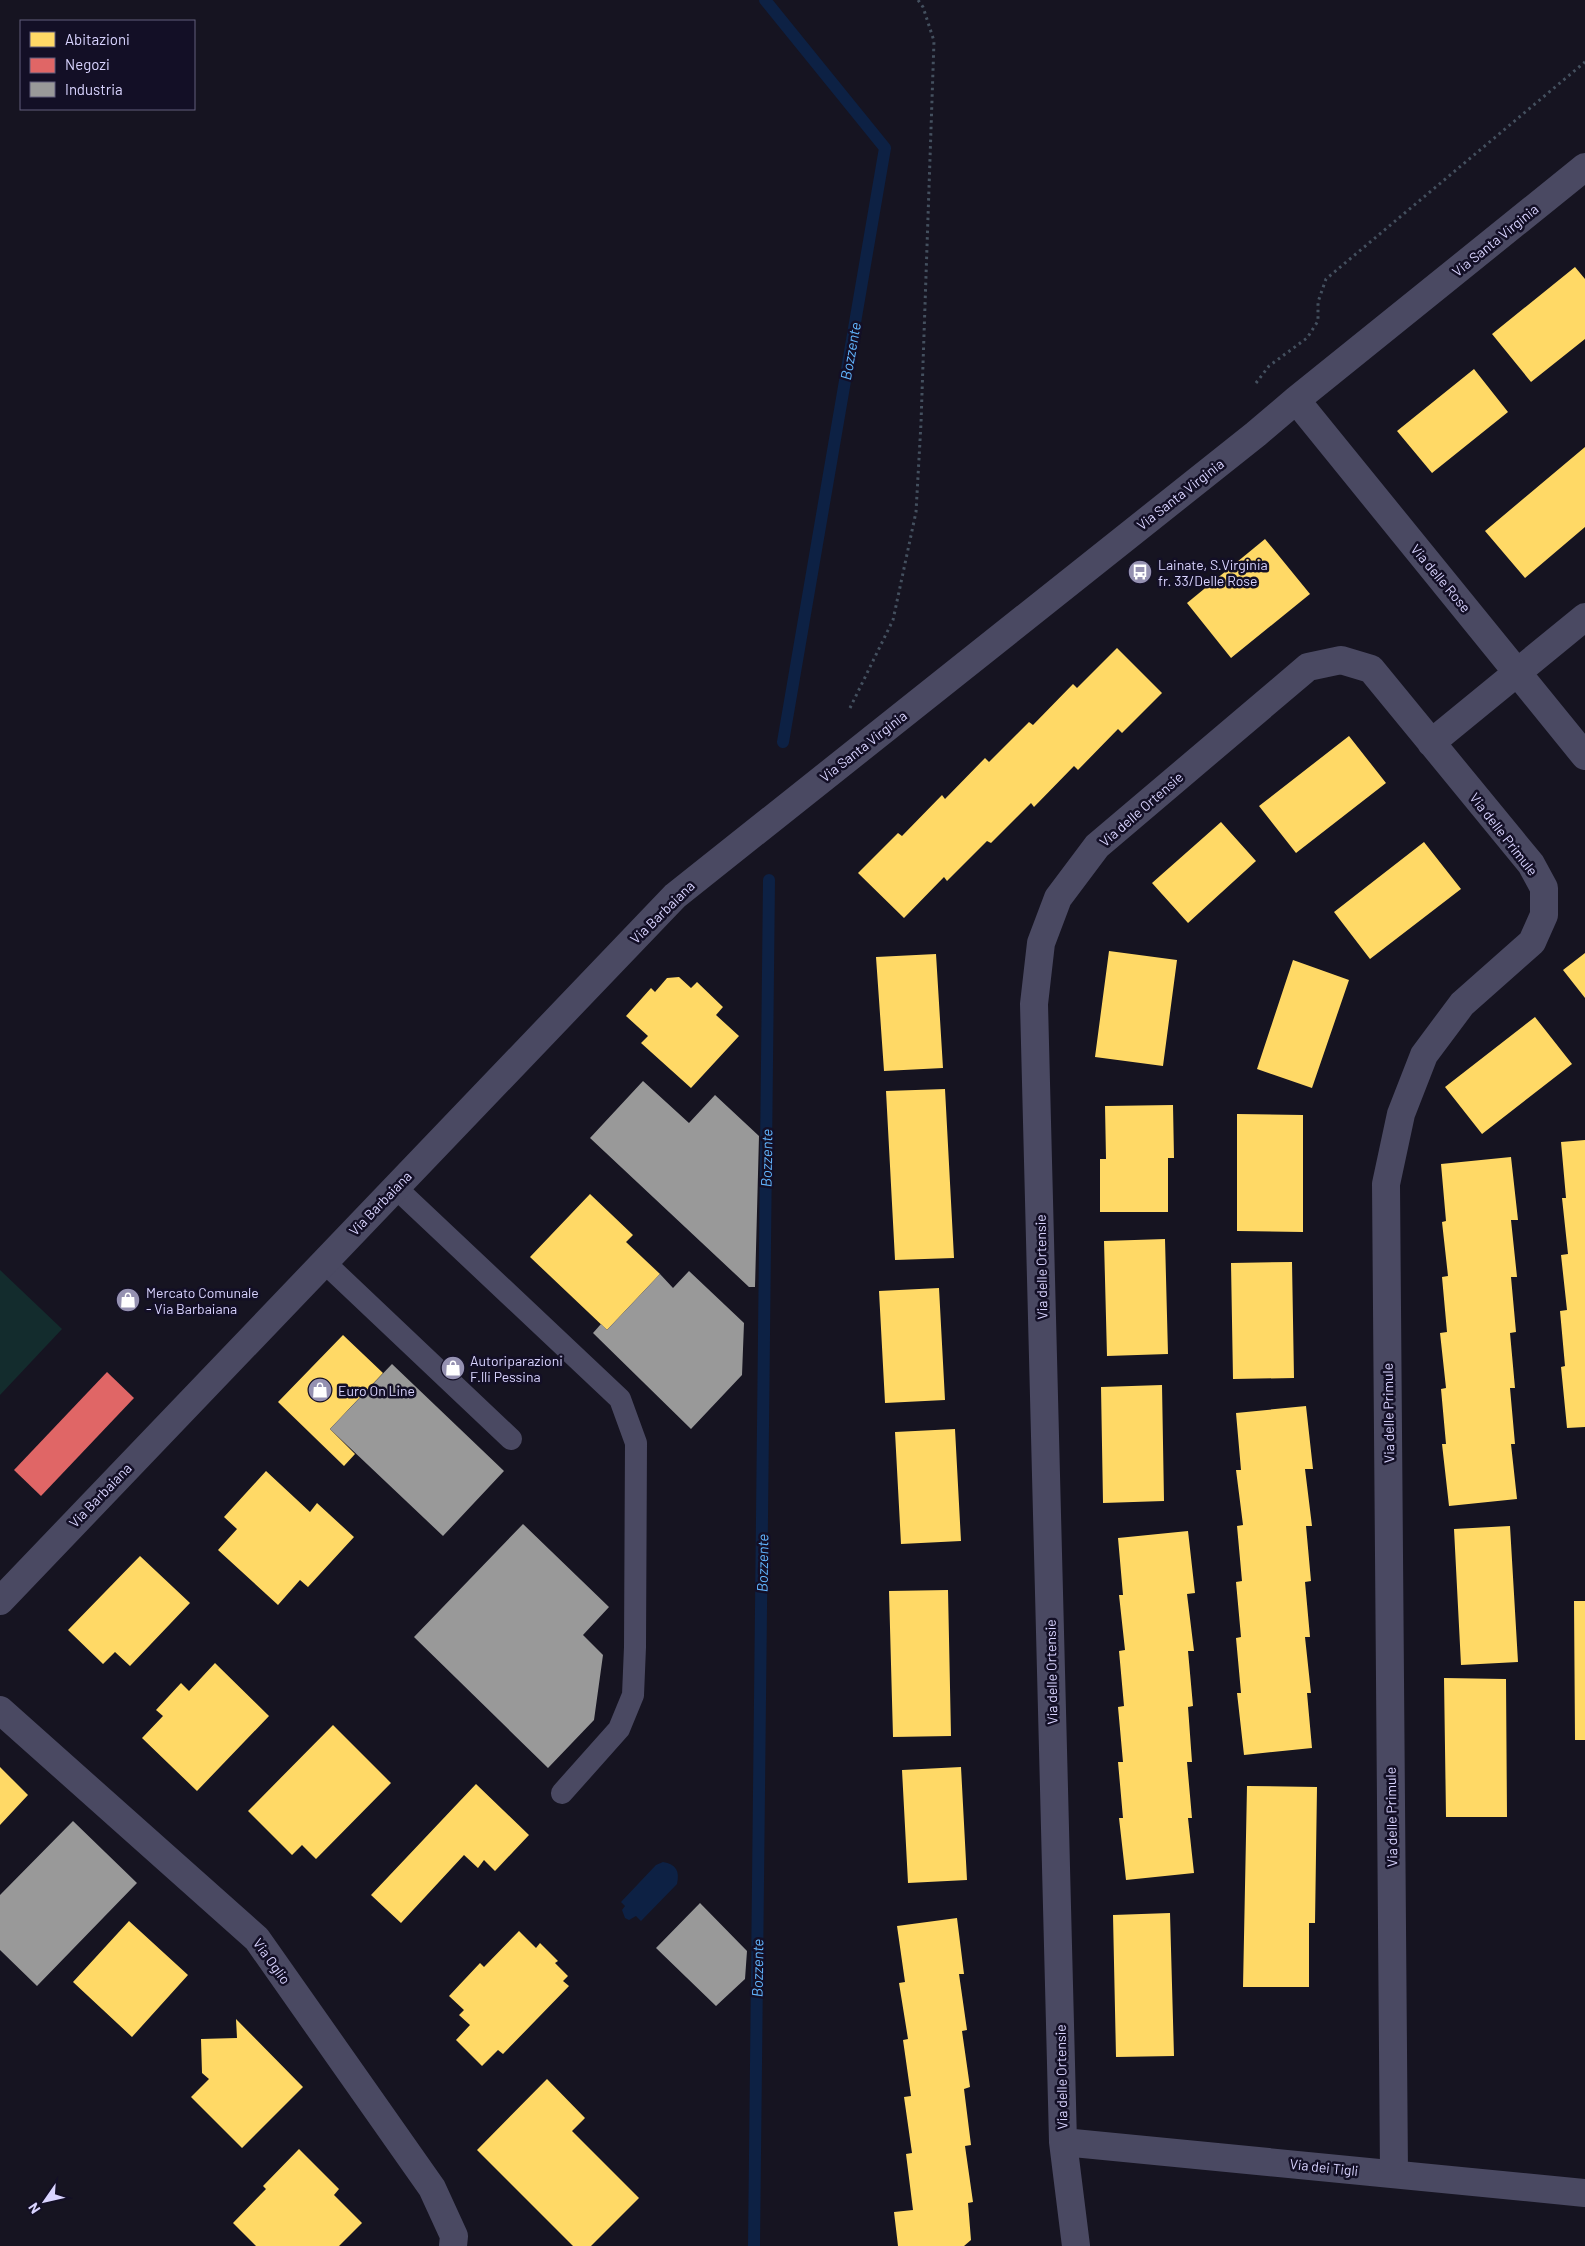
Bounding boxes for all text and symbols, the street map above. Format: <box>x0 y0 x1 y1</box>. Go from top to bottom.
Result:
legend <box>20 20 195 110</box>
text: Abitazioni <box>65 30 130 48</box>
text: Negozi <box>65 55 110 73</box>
text: Industria <box>65 80 123 98</box>
street label: Via Santa Virginia <box>1449 200 1541 280</box>
water label: Bozzente <box>836 320 864 381</box>
street label: Via Santa Virginia <box>1133 455 1227 533</box>
street label: Via delle Rose <box>1408 540 1474 616</box>
place label: Lainate, S.Virginia fr. 33/Delle Rose <box>1158 556 1268 589</box>
bus stop icon: Lainate, S.Virginia fr. 33/Delle Rose <box>1127 559 1153 585</box>
street label: Via Santa Virginia <box>816 707 910 785</box>
street label: Via delle Ortensie <box>1096 768 1186 850</box>
street label: Via delle Primule <box>1466 789 1542 879</box>
street label: Via Barbaiana <box>626 877 698 947</box>
water label: Bozzente <box>756 1128 776 1187</box>
street label: Via Barbaiana <box>345 1167 415 1239</box>
street label: Via delle Ortensie <box>1032 1214 1050 1320</box>
place label: Mercato Comunale - Via Barbaiana <box>146 1284 259 1317</box>
shop icon: Mercato Comunale - Via Barbaiana <box>115 1287 141 1313</box>
place label: Autoriparazioni F.lli Pessina <box>470 1352 563 1385</box>
shop icon: Autoriparazioni F.lli Pessina <box>440 1355 466 1381</box>
street label: Via delle Primule <box>1379 1363 1397 1463</box>
shop icon: Euro On Line <box>307 1377 333 1403</box>
place label: Euro On Line <box>338 1382 415 1399</box>
street label: Via Barbaiana <box>65 1459 135 1531</box>
water label: Bozzente <box>752 1533 772 1592</box>
street label: Via delle Ortensie <box>1042 1619 1060 1725</box>
street label: Via delle Primule <box>1382 1767 1400 1867</box>
street label: Via Oglio <box>250 1935 294 1987</box>
water label: Bozzente <box>747 1938 767 1997</box>
street label: Via delle Ortensie <box>1052 2024 1070 2130</box>
street label: Via dei Tigli <box>1289 2155 1359 2179</box>
north arrow <box>20 2176 70 2226</box>
text: N <box>24 2200 43 2217</box>

